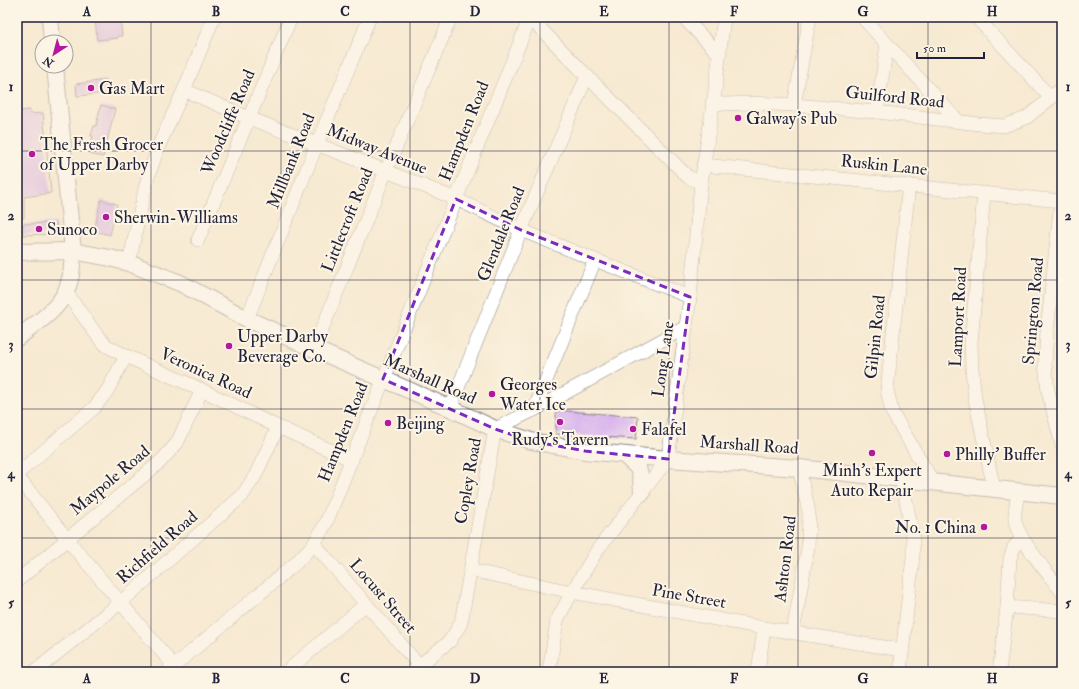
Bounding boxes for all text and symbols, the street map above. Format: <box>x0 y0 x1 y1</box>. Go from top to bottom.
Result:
text: A <box>82 4 92 20</box>
text: B <box>212 4 220 20</box>
text: C <box>340 4 350 20</box>
text: D <box>470 4 481 20</box>
text: E <box>599 4 609 20</box>
text: F <box>730 4 739 20</box>
text: G <box>858 4 869 20</box>
text: H <box>987 4 998 20</box>
north arrow <box>34 34 74 74</box>
scale bar <box>917 34 984 60</box>
text: 50 m <box>923 41 947 56</box>
text: N <box>40 53 57 70</box>
street label: Woodcliffe Road <box>196 66 260 179</box>
street label: Hampden Road <box>434 77 495 184</box>
place label: Gas Mart <box>99 78 165 99</box>
text: 1 <box>9 79 14 95</box>
text: 1 <box>1066 79 1071 95</box>
street label: Guilford Road <box>845 81 946 113</box>
marker: Gas Mart <box>86 83 96 93</box>
place label: Galway's Pub <box>746 108 837 130</box>
street label: Millbank Road <box>262 110 320 212</box>
marker: Galway's Pub <box>733 113 743 123</box>
street label: Midway Avenue <box>323 119 430 180</box>
place label: The Fresh Grocer of Upper Darby <box>40 134 164 176</box>
marker: The Fresh Grocer of Upper Darby <box>27 149 37 159</box>
street label: Ruskin Lane <box>840 150 928 180</box>
street label: Littlecroft Road <box>317 164 378 275</box>
street label: Glendale Road <box>472 183 530 284</box>
place label: Sherwin-Williams <box>114 207 238 228</box>
text: 2 <box>8 208 15 224</box>
text: 2 <box>1065 208 1072 224</box>
marker: Sherwin-Williams <box>101 212 111 222</box>
place label: Sunoco <box>47 219 97 240</box>
marker: Sunoco <box>34 224 44 234</box>
street label: Springton Road <box>1018 256 1049 366</box>
street label: Lamport Road <box>945 266 972 368</box>
street label: Gilpin Road <box>860 293 891 380</box>
street label: Long Lane <box>647 320 679 398</box>
place label: Upper Darby Beverage Co. <box>237 326 328 367</box>
text: 3 <box>9 337 14 353</box>
text: 3 <box>1066 337 1071 353</box>
marker: Upper Darby Beverage Co. <box>224 341 234 351</box>
street label: Veronica Road <box>157 343 256 404</box>
street label: Marshall Road <box>380 349 480 409</box>
place label: Georges Water Ice <box>499 374 566 415</box>
street label: Hampden Road <box>313 378 374 485</box>
marker: Georges Water Ice <box>487 389 497 399</box>
place label: Beijing <box>396 413 445 434</box>
marker: Rudy's Tavern <box>555 417 565 427</box>
marker: Beijing <box>383 418 393 428</box>
place label: Falafel <box>641 419 687 440</box>
marker: Falafel <box>628 424 638 434</box>
place label: Rudy's Tavern <box>511 429 609 451</box>
street label: Marshall Road <box>699 431 800 459</box>
street label: Copley Road <box>450 436 487 526</box>
street label: Maypole Road <box>66 440 155 520</box>
place label: Philly' Buffer <box>955 444 1047 466</box>
marker: Minh's Expert Auto Repair <box>867 448 877 458</box>
marker: Philly' Buffer <box>942 449 952 459</box>
place label: Minh's Expert Auto Repair <box>822 460 922 502</box>
text: 4 <box>6 466 15 482</box>
text: 4 <box>1063 466 1072 482</box>
street label: Richfield Road <box>112 506 202 588</box>
street label: Ashton Road <box>769 514 801 604</box>
place label: No. 1 China <box>895 517 977 538</box>
marker: No. 1 China <box>979 522 989 532</box>
street label: Locust Street <box>345 554 421 638</box>
street label: Pine Street <box>650 579 728 613</box>
text: 5 <box>8 595 14 611</box>
text: 5 <box>1065 595 1071 611</box>
text: A <box>82 671 92 687</box>
text: B <box>212 671 220 687</box>
text: C <box>340 671 350 687</box>
text: D <box>470 671 481 687</box>
text: E <box>599 671 609 687</box>
text: F <box>730 671 739 687</box>
text: G <box>858 671 869 687</box>
text: H <box>987 671 998 687</box>

